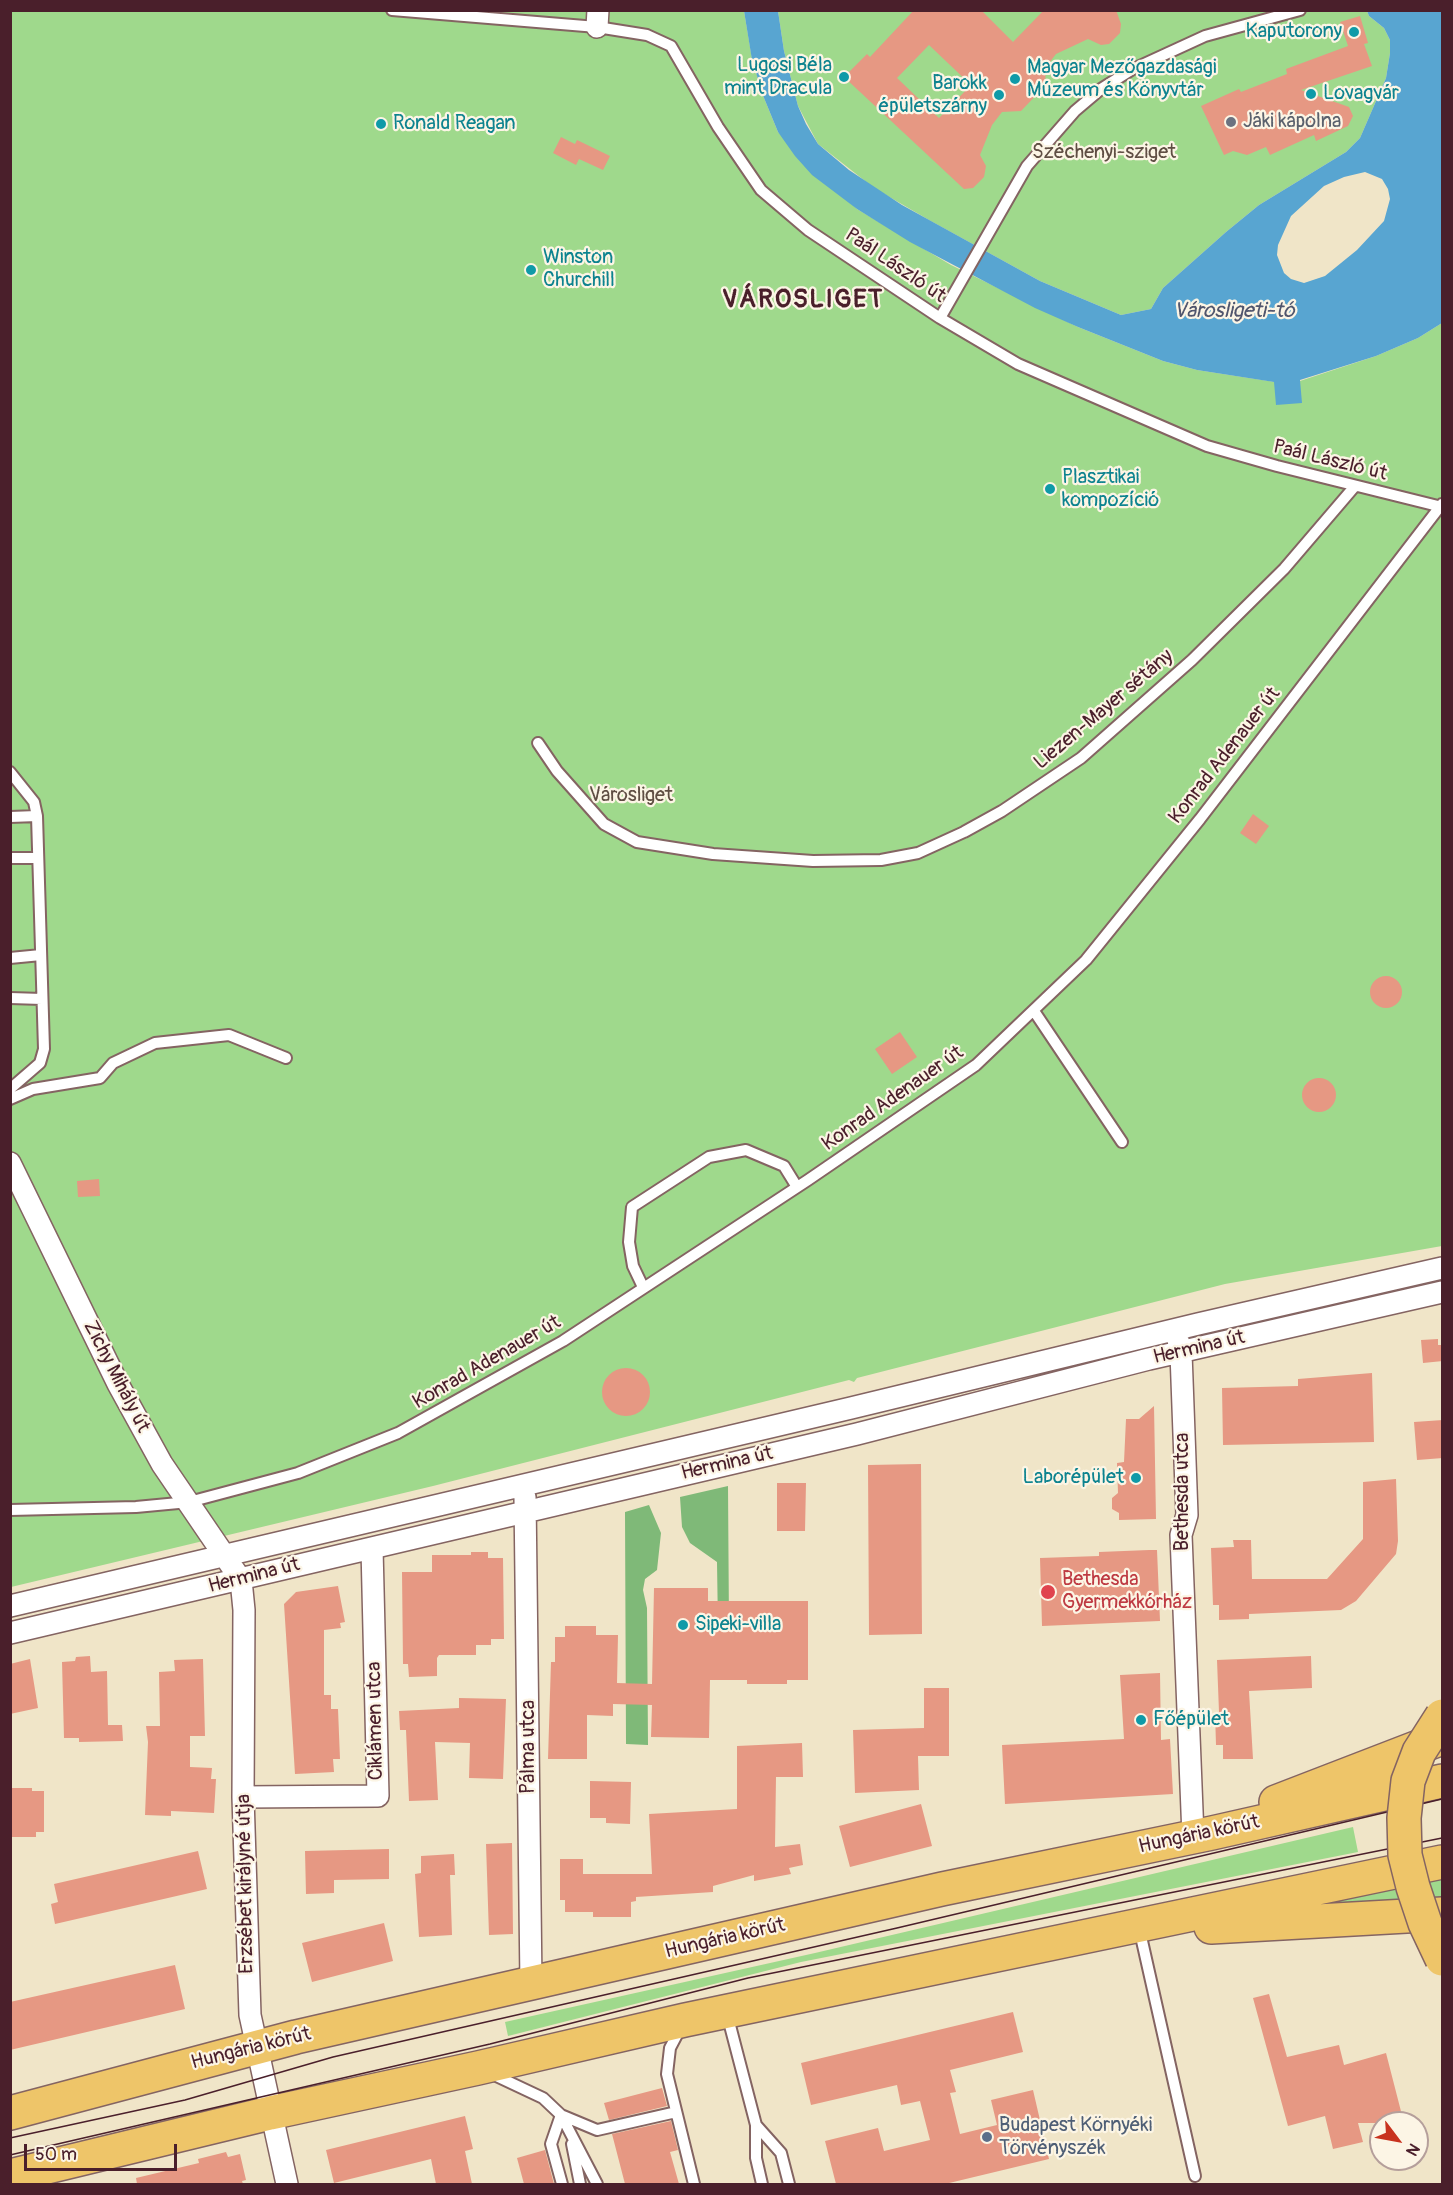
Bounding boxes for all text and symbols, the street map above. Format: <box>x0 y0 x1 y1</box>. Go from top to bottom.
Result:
place label: Kaputorony <box>1246 20 1342 44</box>
marker: Kaputorony <box>1347 25 1361 39</box>
place label: Lugosi Béla mint Dracula <box>724 54 832 101</box>
place label: Magyar Mezőgazdasági Múzeum és Könyvtár <box>1027 56 1216 103</box>
marker: Lugosi Béla mint Dracula <box>837 70 851 84</box>
place label: Barokk épületszárny <box>879 72 987 119</box>
marker: Magyar Mezőgazdasági Múzeum és Könyvtár <box>1008 72 1022 86</box>
place label: Lovagvár <box>1323 82 1399 106</box>
marker: Lovagvár <box>1304 87 1318 101</box>
marker: Barokk épületszárny <box>992 88 1006 102</box>
place label: Jáki kápolna <box>1243 110 1341 134</box>
place label: Ronald Reagan <box>393 112 515 136</box>
marker: Jáki kápolna <box>1224 115 1238 129</box>
marker: Ronald Reagan <box>374 117 388 131</box>
park label: Széchenyi-sziget <box>1032 141 1176 165</box>
street label: Paál László út <box>840 224 950 308</box>
place label: Winston Churchill <box>543 246 615 293</box>
marker: Winston Churchill <box>524 263 538 277</box>
district label: VÁROSLIGET <box>722 284 884 316</box>
water label: Városligeti-tó <box>1174 299 1294 325</box>
street label: Paál László út <box>1271 435 1389 487</box>
place label: Plasztikai kompozíció <box>1062 466 1159 513</box>
marker: Plasztikai kompozíció <box>1043 482 1057 496</box>
street label: Liezen-Mayer sétány <box>1030 645 1178 775</box>
street label: Konrad Adenauer út <box>1164 683 1286 829</box>
park label: Városliget <box>589 784 673 808</box>
street label: Konrad Adenauer út <box>818 1041 968 1157</box>
street label: Konrad Adenauer út <box>409 1311 565 1415</box>
street label: Zichy Mihály út <box>78 1317 154 1437</box>
street label: Hermina út <box>1151 1326 1247 1370</box>
street label: Bethesda utca <box>1171 1433 1195 1551</box>
street label: Hermina út <box>679 1442 775 1486</box>
place label: Laborépület <box>1023 1466 1124 1490</box>
marker: Laborépület <box>1129 1471 1143 1485</box>
street label: Hermina út <box>206 1553 302 1599</box>
place label: Bethesda Gyermekkórház <box>1062 1568 1192 1615</box>
marker: Bethesda Gyermekkórház <box>1039 1583 1057 1601</box>
place label: Sipeki-villa <box>695 1613 781 1637</box>
marker: Sipeki-villa <box>676 1618 690 1632</box>
street label: Ciklámen utca <box>363 1661 389 1781</box>
street label: Pálma utca <box>517 1700 541 1794</box>
place label: Főépület <box>1153 1708 1229 1732</box>
marker: Főépület <box>1134 1713 1148 1727</box>
street label: Erzsébet királyné útja <box>232 1794 260 1974</box>
street label: Hungária körút <box>1137 1811 1261 1859</box>
street label: Hungária körút <box>663 1914 787 1964</box>
street label: Hungária körút <box>189 2023 313 2075</box>
north arrow <box>1369 2111 1429 2171</box>
place label: Budapest Környéki Törvényszék <box>999 2114 1152 2161</box>
marker: Budapest Környéki Törvényszék <box>980 2130 994 2144</box>
scale bar <box>27 2132 180 2170</box>
text: N <box>1401 2140 1424 2159</box>
text: 50 m <box>35 2143 77 2166</box>

